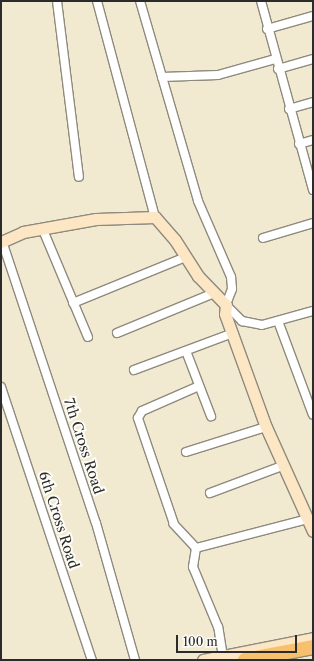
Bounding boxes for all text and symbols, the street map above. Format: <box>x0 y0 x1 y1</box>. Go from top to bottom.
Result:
street label: 7th Cross Road <box>61 396 107 496</box>
street label: 6th Cross Road <box>35 469 83 571</box>
scale bar <box>178 627 299 653</box>
text: 100 m <box>183 634 218 649</box>

